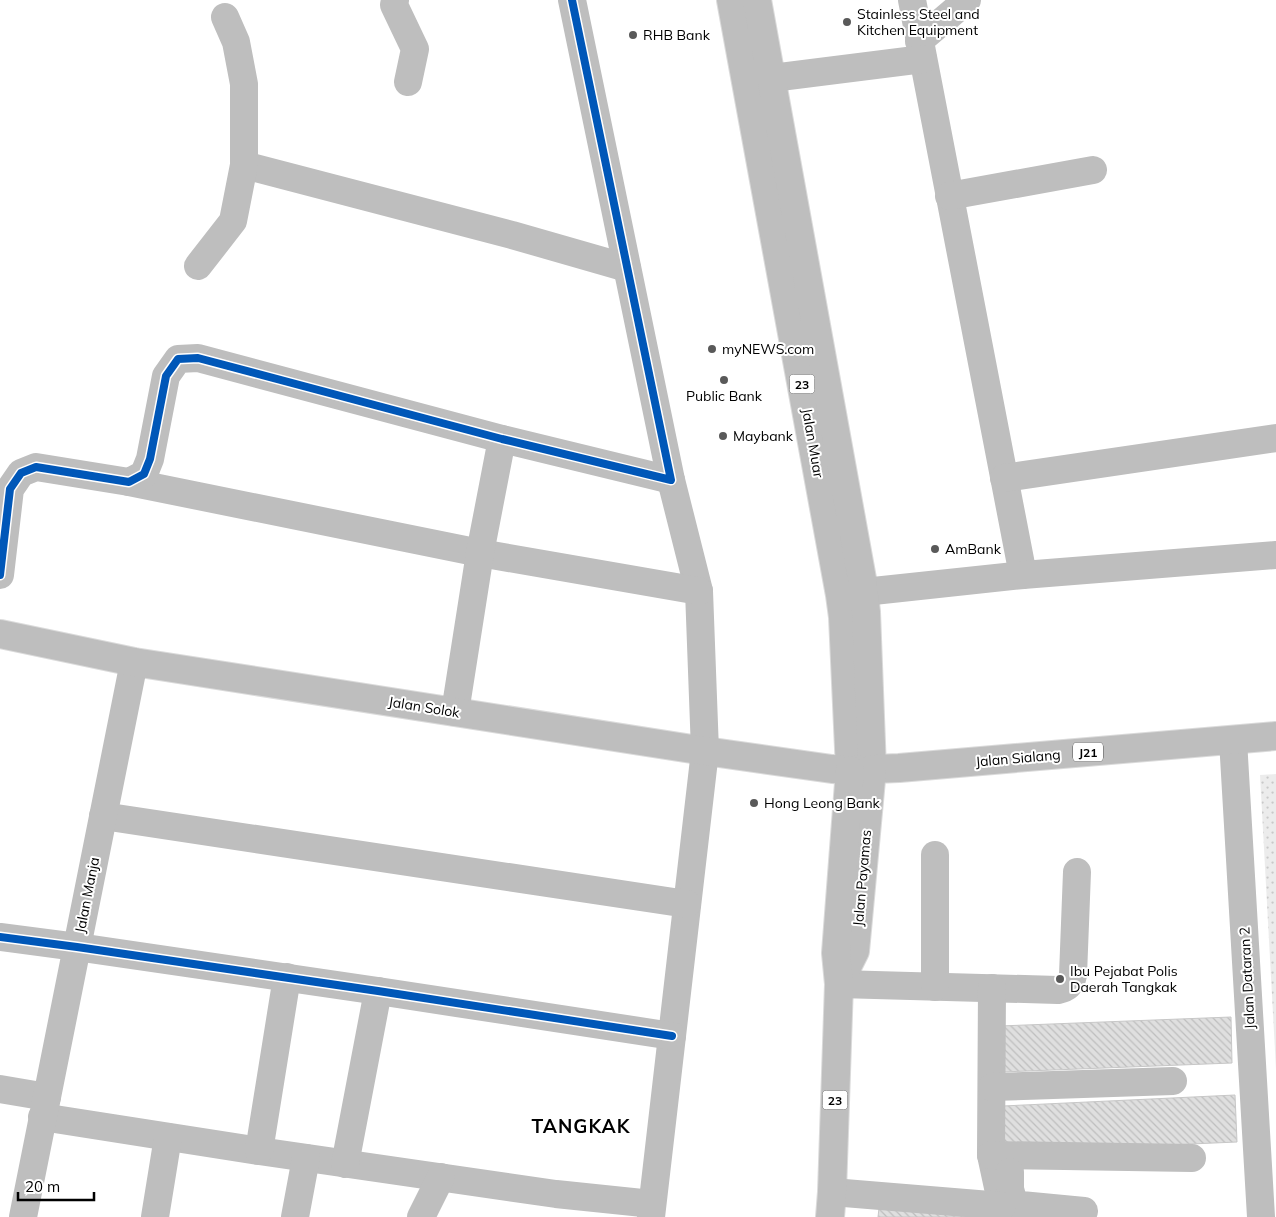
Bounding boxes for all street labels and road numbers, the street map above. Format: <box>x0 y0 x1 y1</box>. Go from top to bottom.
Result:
road number: 23 <box>790 374 814 394</box>
street label: Jalan Muar <box>798 407 828 480</box>
street label: Jalan Solok <box>387 692 462 722</box>
road number: J21 <box>1073 742 1103 762</box>
street label: Jalan Sialang <box>975 745 1061 771</box>
street label: Jalan Payamas <box>849 829 875 927</box>
street label: Jalan Manja <box>71 856 103 934</box>
street label: Jalan Dataran 2 <box>1235 926 1259 1030</box>
road number: 23 <box>822 1090 848 1110</box>

